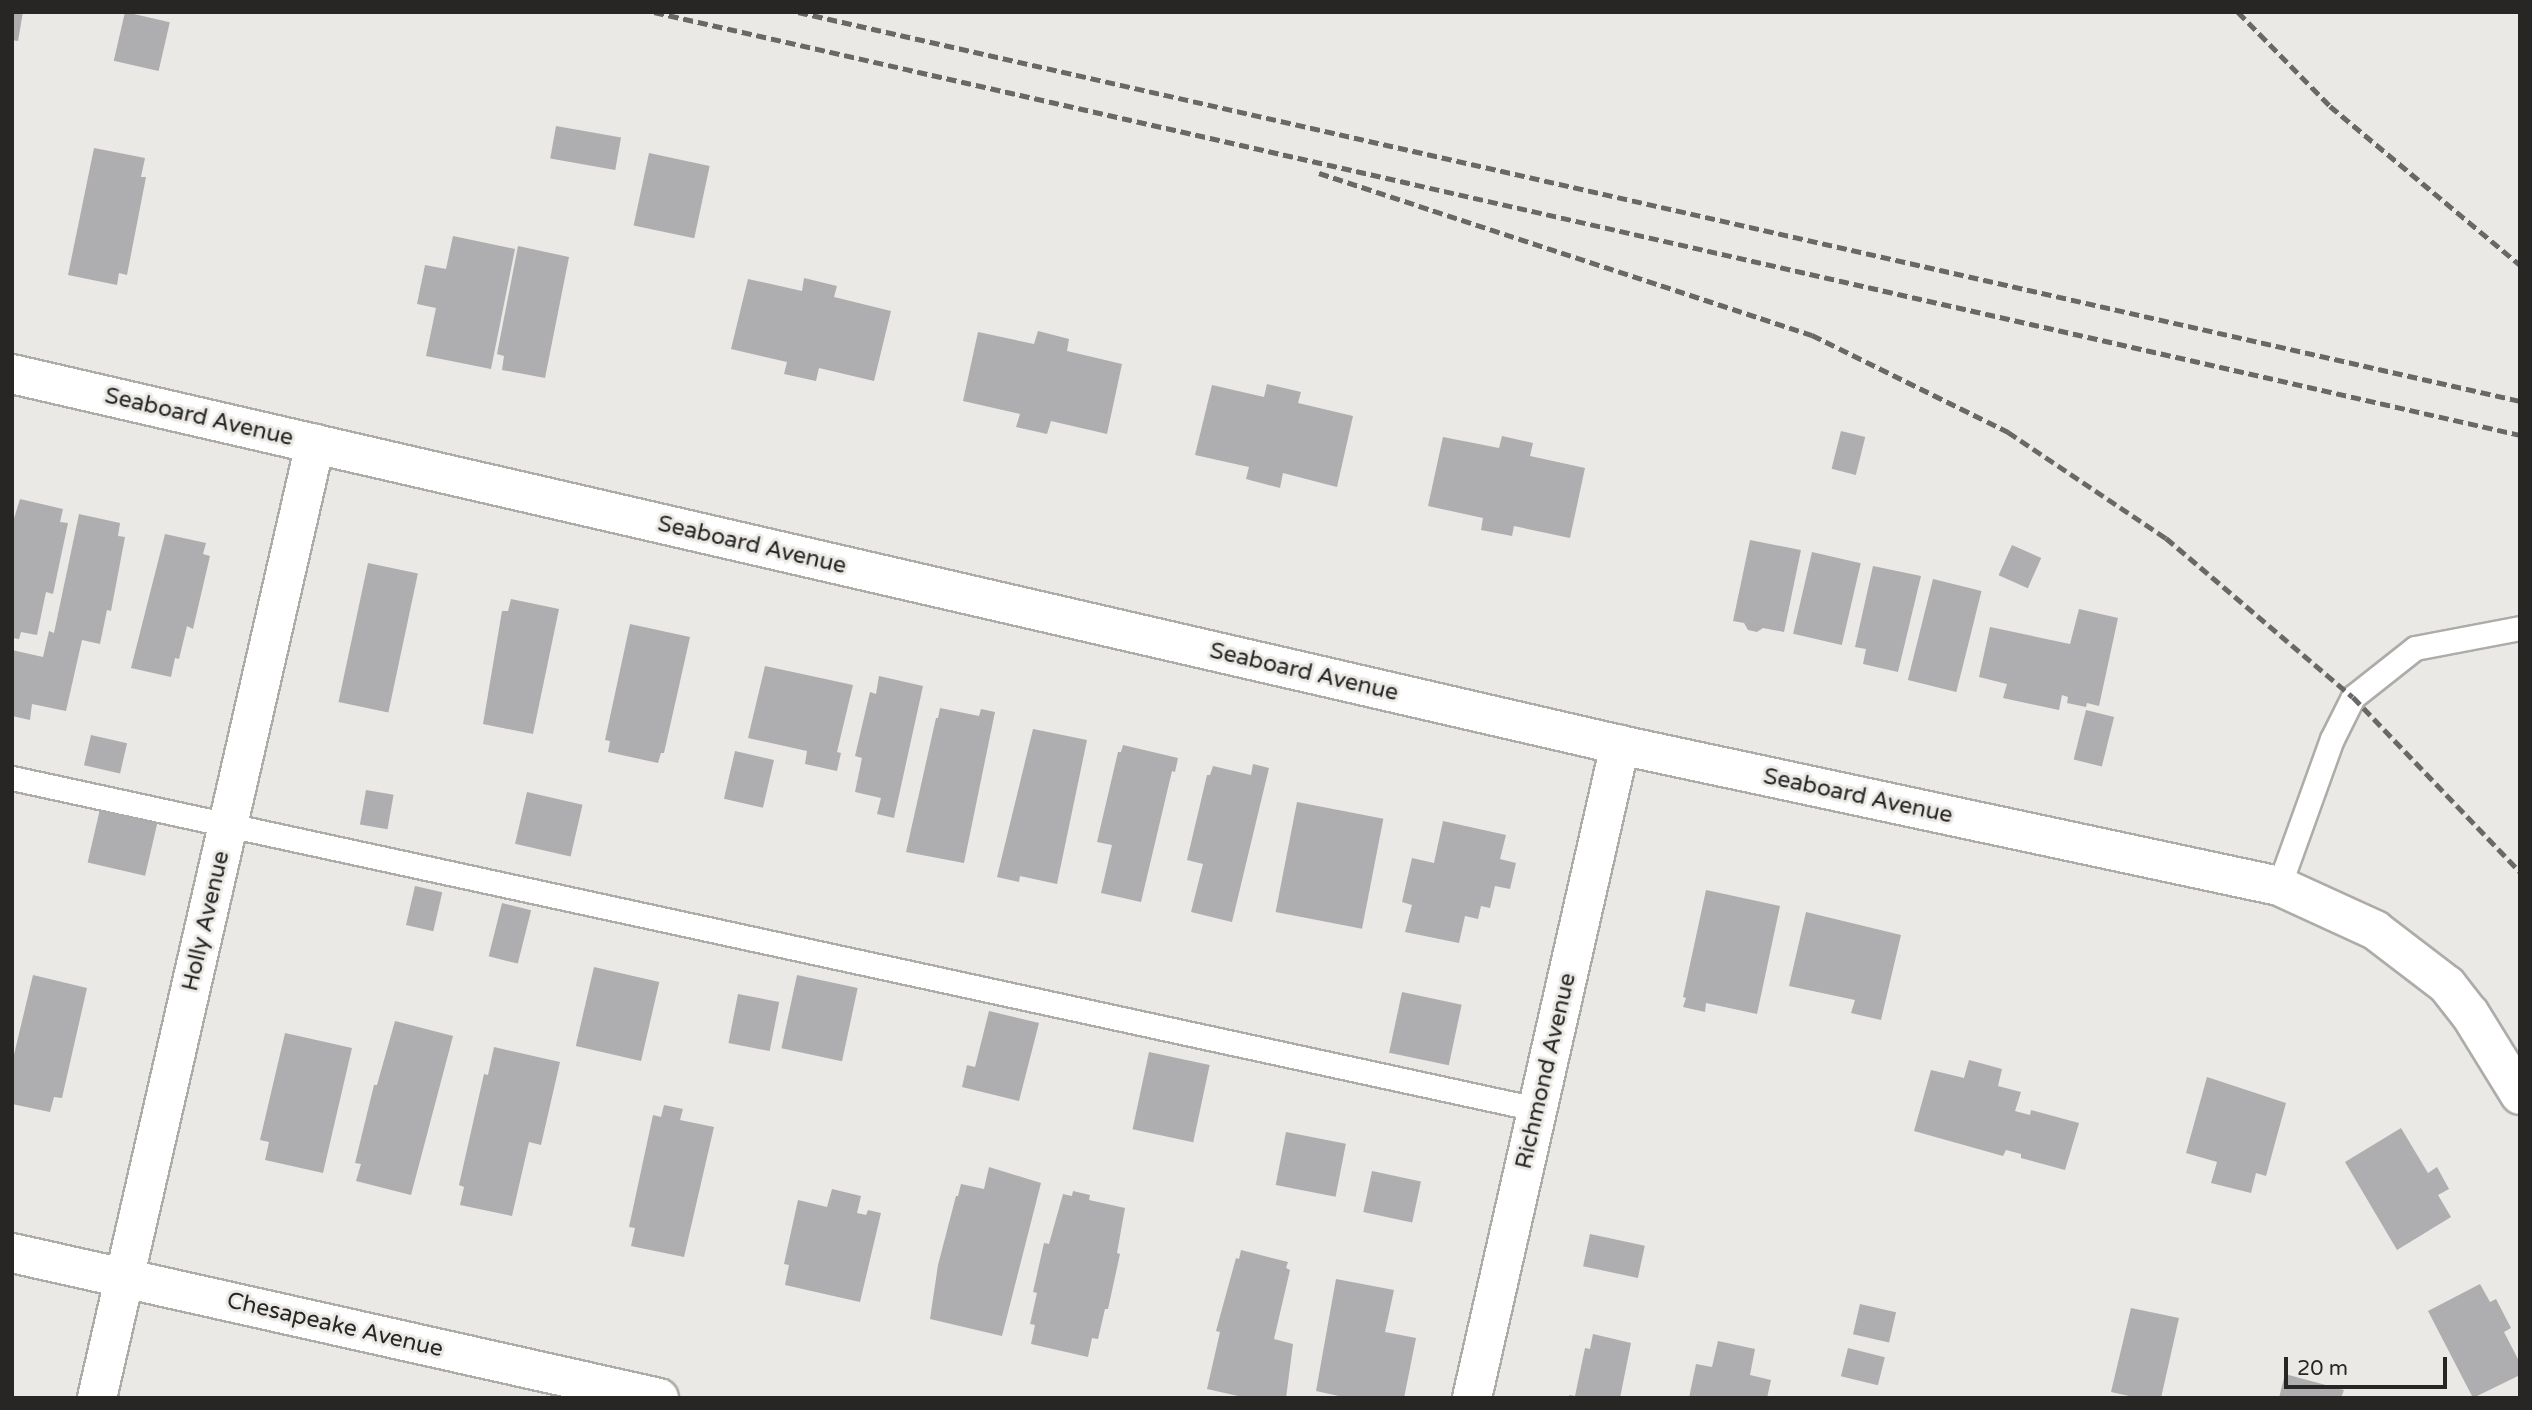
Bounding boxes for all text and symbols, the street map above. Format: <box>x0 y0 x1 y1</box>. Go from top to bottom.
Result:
street label: Seaboard Avenue <box>102 382 296 452</box>
street label: Seaboard Avenue <box>655 510 849 580</box>
street label: Seaboard Avenue <box>1207 637 1401 707</box>
street label: Seaboard Avenue <box>1761 762 1955 830</box>
street label: Holly Avenue <box>176 848 236 994</box>
street label: Richmond Avenue <box>1510 970 1582 1172</box>
street label: Chesapeake Avenue <box>224 1287 446 1363</box>
scale bar <box>2287 1344 2450 1388</box>
text: 20 m <box>2297 1356 2348 1381</box>

